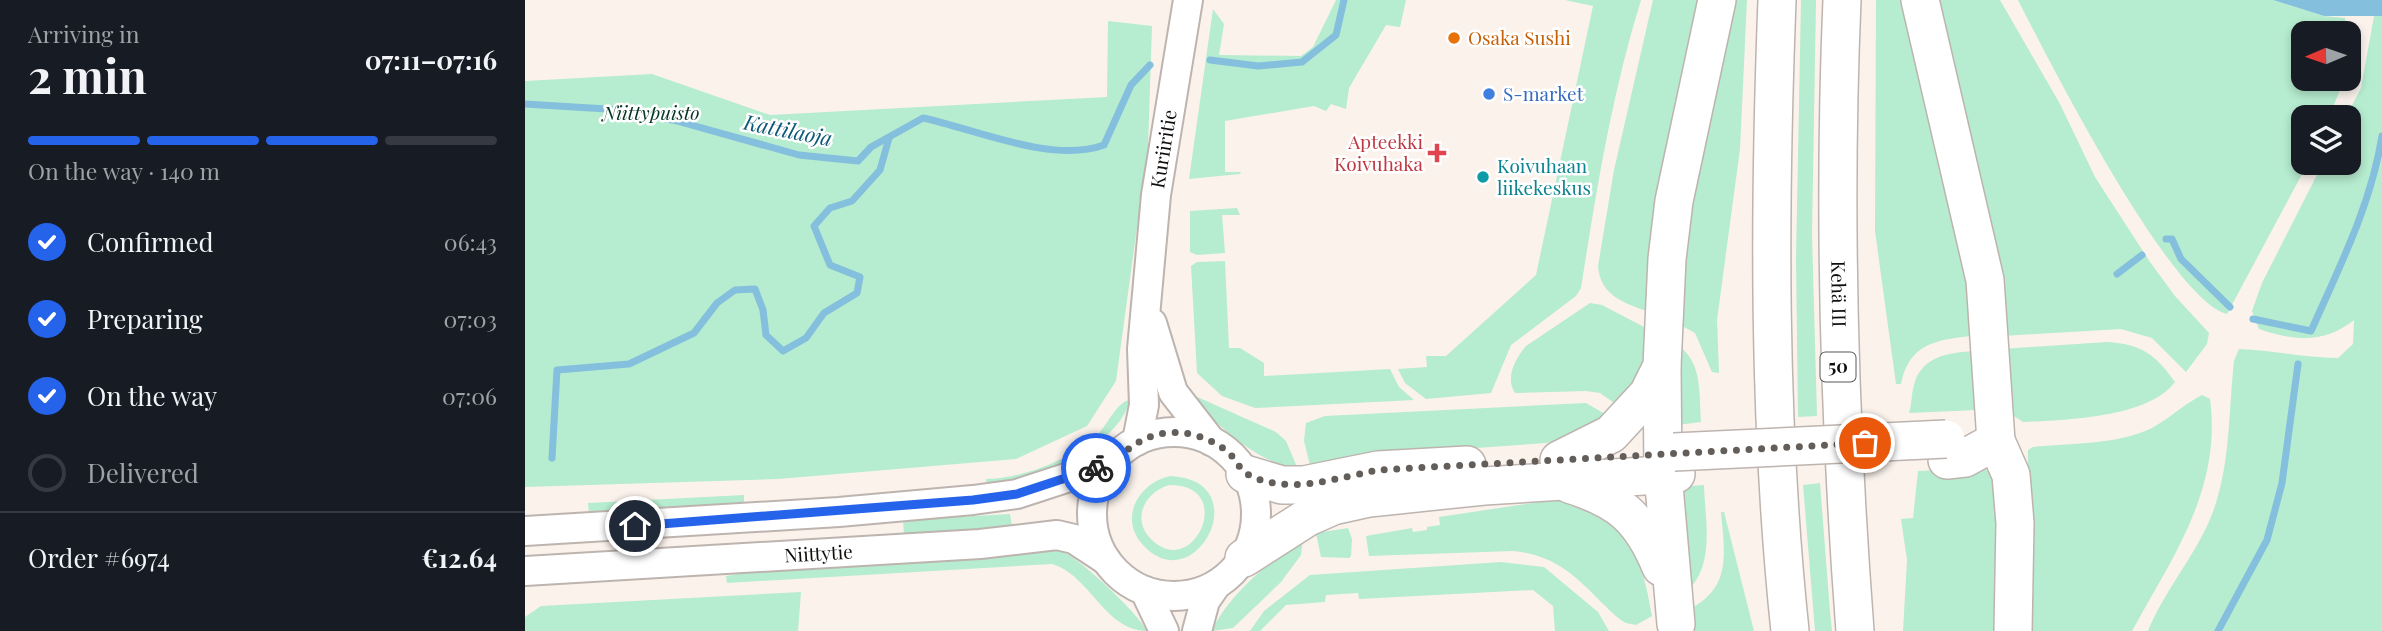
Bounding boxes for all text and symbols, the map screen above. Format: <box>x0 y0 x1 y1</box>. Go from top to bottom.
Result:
text: Arriving in <box>28 18 140 49</box>
north arrow <box>2291 21 2361 91</box>
map controls <box>2291 21 2361 175</box>
place label: Osaka Sushi <box>1468 24 1571 50</box>
marker: Osaka Sushi <box>1446 30 1462 46</box>
text: 07:11–07:16 <box>365 42 497 77</box>
text: 2 min <box>28 44 147 106</box>
place label: S-market <box>1503 80 1584 106</box>
marker: S-market <box>1481 86 1497 102</box>
park label: Niittypuisto <box>600 99 700 125</box>
button: layers <box>2291 105 2361 175</box>
water label: Kattilaoja <box>741 107 835 151</box>
street label: Kuriiritie <box>1143 108 1182 190</box>
place label: Apteekki Koivuhaka <box>1334 128 1424 176</box>
marker: Apteekki Koivuhaka <box>1429 145 1445 161</box>
place label: Koivuhaan liikekeskus <box>1497 152 1591 200</box>
text: On the way · 140 m <box>28 155 220 186</box>
marker: Koivuhaan liikekeskus <box>1475 169 1491 185</box>
icon: check <box>28 223 66 261</box>
text: Confirmed <box>87 224 214 259</box>
text: 06:43 <box>444 226 497 257</box>
street label: Kehä III <box>1826 260 1853 328</box>
icon: check <box>28 300 66 338</box>
text: Preparing <box>87 301 203 336</box>
text: 07:03 <box>444 303 497 334</box>
road number: 50 <box>1821 352 1855 382</box>
icon: check <box>28 377 66 415</box>
text: On the way <box>87 378 217 413</box>
text: 07:06 <box>442 380 497 411</box>
pin <box>1835 413 1895 473</box>
icon: bag <box>1846 424 1884 462</box>
courier <box>1061 433 1131 503</box>
icon: bike <box>1077 449 1115 487</box>
text: Delivered <box>87 455 199 490</box>
pin <box>605 496 665 556</box>
icon: home <box>616 507 654 545</box>
street label: Niittytie <box>783 538 853 568</box>
text: Order #6974 <box>28 540 170 575</box>
text: €12.64 <box>421 540 497 575</box>

